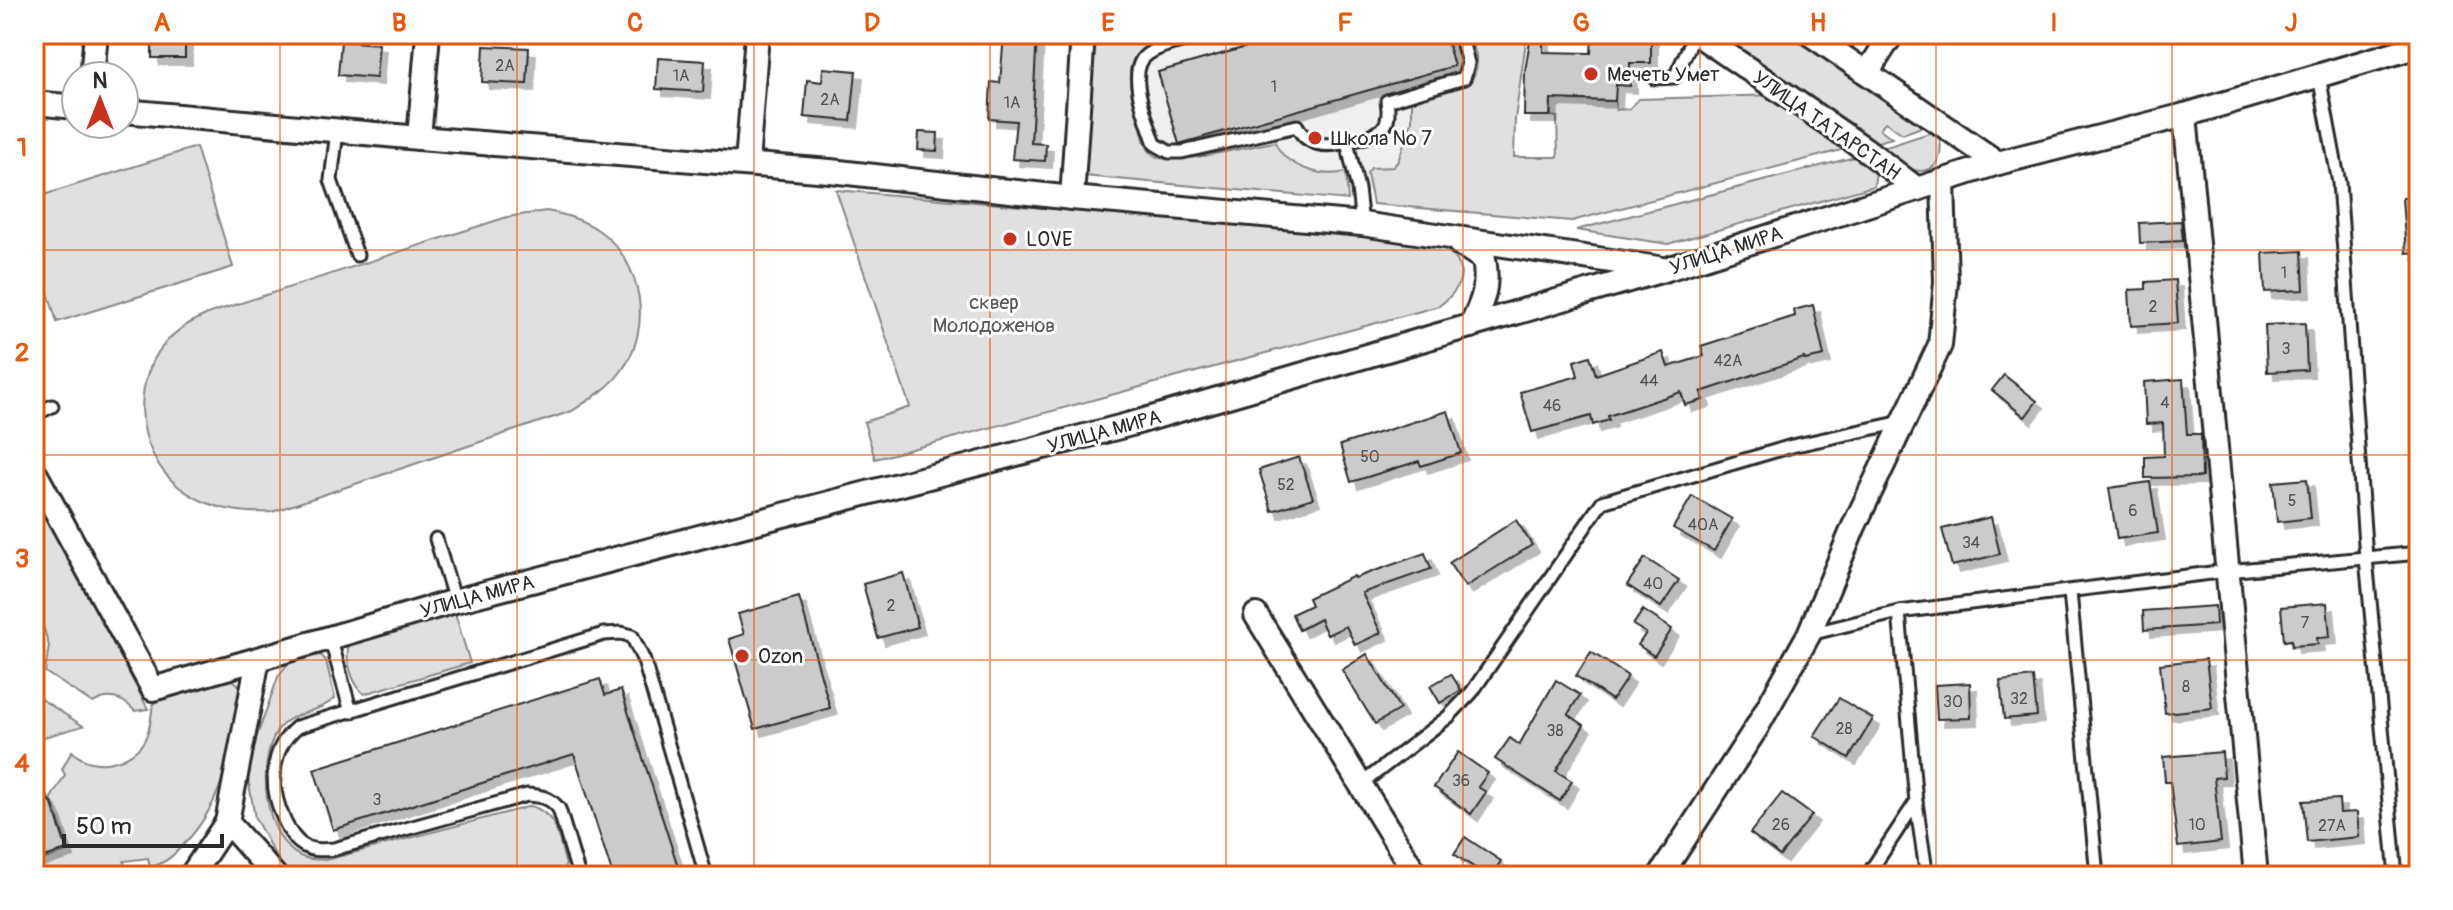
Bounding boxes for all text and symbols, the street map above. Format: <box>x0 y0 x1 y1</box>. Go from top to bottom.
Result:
text: A <box>154 7 171 39</box>
text: B <box>392 7 406 39</box>
text: C <box>627 7 643 39</box>
text: D <box>864 7 880 39</box>
text: E <box>1101 7 1115 39</box>
text: F <box>1337 7 1353 39</box>
text: G <box>1572 7 1590 39</box>
text: H <box>1810 7 1826 39</box>
text: I <box>2050 7 2058 39</box>
text: J <box>2285 7 2297 39</box>
house number: 2А <box>495 56 515 76</box>
north arrow <box>60 60 140 140</box>
place label: Мечеть Умет <box>1607 62 1720 87</box>
marker: Мечеть Умет <box>1582 65 1600 83</box>
street label: УЛИЦА ТАТАРСТАН <box>1748 65 1905 186</box>
house number: 1А <box>673 66 689 86</box>
text: N <box>93 67 108 95</box>
house number: 1 <box>1271 77 1277 97</box>
house number: 2А <box>820 90 840 110</box>
house number: 1А <box>1004 93 1020 113</box>
place label: Школа № 7 <box>1331 126 1432 151</box>
marker: Школа № 7 <box>1306 129 1324 147</box>
text: 1 <box>17 132 27 164</box>
street label: УЛИЦА МИРА <box>1667 221 1786 280</box>
place label: LOVE <box>1026 227 1072 252</box>
marker: LOVE <box>1001 230 1019 248</box>
house number: 1 <box>2281 263 2287 283</box>
park label: сквер Молодоженов <box>933 290 1055 338</box>
house number: 2 <box>2149 297 2158 317</box>
text: 2 <box>15 337 29 369</box>
house number: 3 <box>2282 339 2291 359</box>
house number: 42А <box>1714 351 1742 371</box>
house number: 44 <box>1640 371 1658 391</box>
house number: 4 <box>2160 393 2170 413</box>
house number: 46 <box>1543 396 1561 416</box>
street label: УЛИЦА МИРА <box>1044 404 1164 459</box>
house number: 50 <box>1360 447 1380 467</box>
house number: 52 <box>1277 475 1295 495</box>
house number: 5 <box>2288 491 2296 511</box>
house number: 6 <box>2128 501 2138 521</box>
house number: 40А <box>1688 515 1718 535</box>
house number: 34 <box>1962 533 1980 553</box>
text: 3 <box>15 543 29 575</box>
street label: УЛИЦА МИРА <box>417 569 537 624</box>
house number: 40 <box>1643 574 1663 594</box>
house number: 2 <box>887 596 896 616</box>
house number: 7 <box>2301 613 2310 633</box>
place label: Ozon <box>758 644 803 669</box>
marker: Ozon <box>733 647 751 665</box>
house number: 8 <box>2182 677 2190 697</box>
house number: 32 <box>2010 689 2028 709</box>
house number: 30 <box>1943 692 1963 712</box>
house number: 28 <box>1835 719 1853 739</box>
house number: 38 <box>1547 721 1564 741</box>
text: 4 <box>14 748 30 780</box>
house number: 36 <box>1452 771 1470 791</box>
house number: 3 <box>373 790 382 810</box>
scale bar <box>64 798 222 848</box>
text: 50 m <box>76 812 132 841</box>
house number: 26 <box>1772 815 1790 835</box>
house number: 10 <box>2188 815 2206 835</box>
house number: 27А <box>2318 816 2346 836</box>

